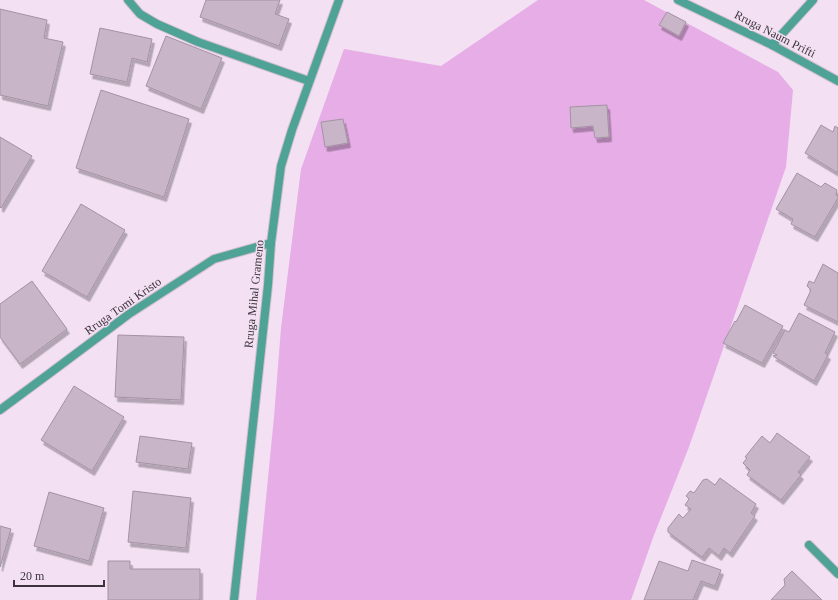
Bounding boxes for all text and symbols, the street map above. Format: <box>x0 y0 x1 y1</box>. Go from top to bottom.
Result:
street label: Rruga Naum Prifti <box>732 7 819 61</box>
street label: Rruga Mihal Grameno <box>241 239 267 349</box>
street label: Rruga Tomi Kristo <box>82 274 164 338</box>
scale bar <box>14 562 104 588</box>
text: 20 m <box>20 569 45 583</box>

